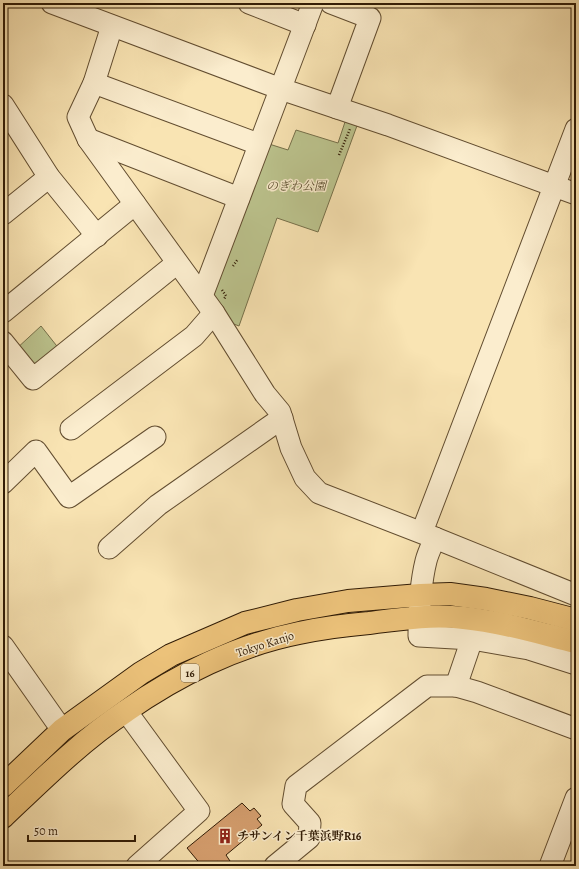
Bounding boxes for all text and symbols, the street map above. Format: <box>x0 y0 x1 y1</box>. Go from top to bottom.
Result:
park label: のぎわ公園 <box>266 178 328 194</box>
street label: Tokyo Kanjo <box>234 627 296 661</box>
road number: 16 <box>181 664 199 682</box>
scale bar <box>28 817 135 843</box>
text: 50 m <box>34 823 58 839</box>
building icon: チサンイン千葉浜野R16 <box>216 827 234 845</box>
place label: チサンイン千葉浜野R16 <box>237 828 362 844</box>

